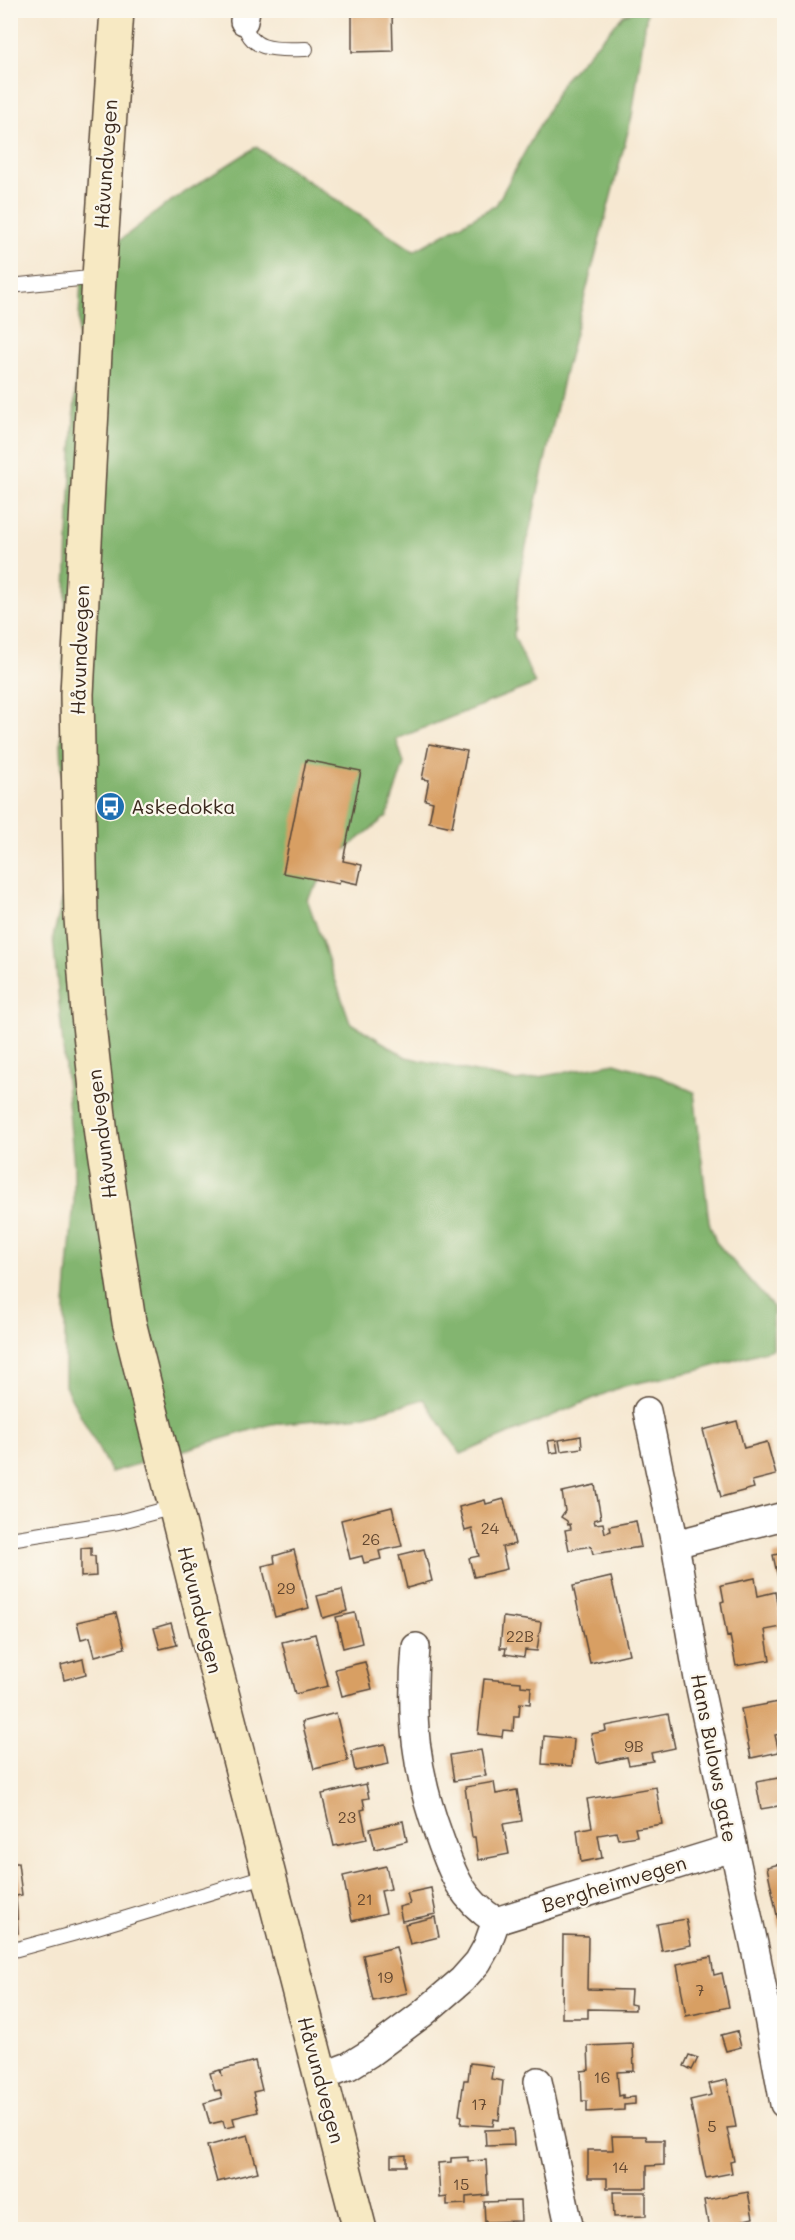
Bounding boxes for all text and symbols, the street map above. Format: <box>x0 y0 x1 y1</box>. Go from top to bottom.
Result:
street label: Håvundvegen <box>87 98 123 230</box>
street label: Håvundvegen <box>64 585 94 715</box>
bus stop icon: Askedokka <box>94 791 126 823</box>
place label: Askedokka <box>131 793 236 819</box>
street label: Håvundvegen <box>80 1068 122 1200</box>
house number: 24 <box>481 1517 500 1538</box>
house number: 26 <box>362 1528 380 1549</box>
street label: Håvundvegen <box>173 1544 229 1676</box>
house number: 29 <box>277 1577 295 1598</box>
house number: 22B <box>506 1625 534 1646</box>
street label: Hans Bulows gate <box>686 1671 744 1844</box>
house number: 9B <box>624 1735 644 1756</box>
house number: 23 <box>338 1806 356 1827</box>
street label: Bergheimvegen <box>538 1849 689 1917</box>
house number: 21 <box>357 1888 373 1909</box>
house number: 19 <box>377 1966 393 1987</box>
house number: 7 <box>696 1979 705 2000</box>
street label: Håvundvegen <box>293 2014 351 2146</box>
house number: 16 <box>594 2066 610 2087</box>
house number: 17 <box>471 2093 487 2114</box>
house number: 5 <box>707 2115 717 2136</box>
house number: 14 <box>612 2156 629 2177</box>
house number: 15 <box>453 2173 469 2194</box>

